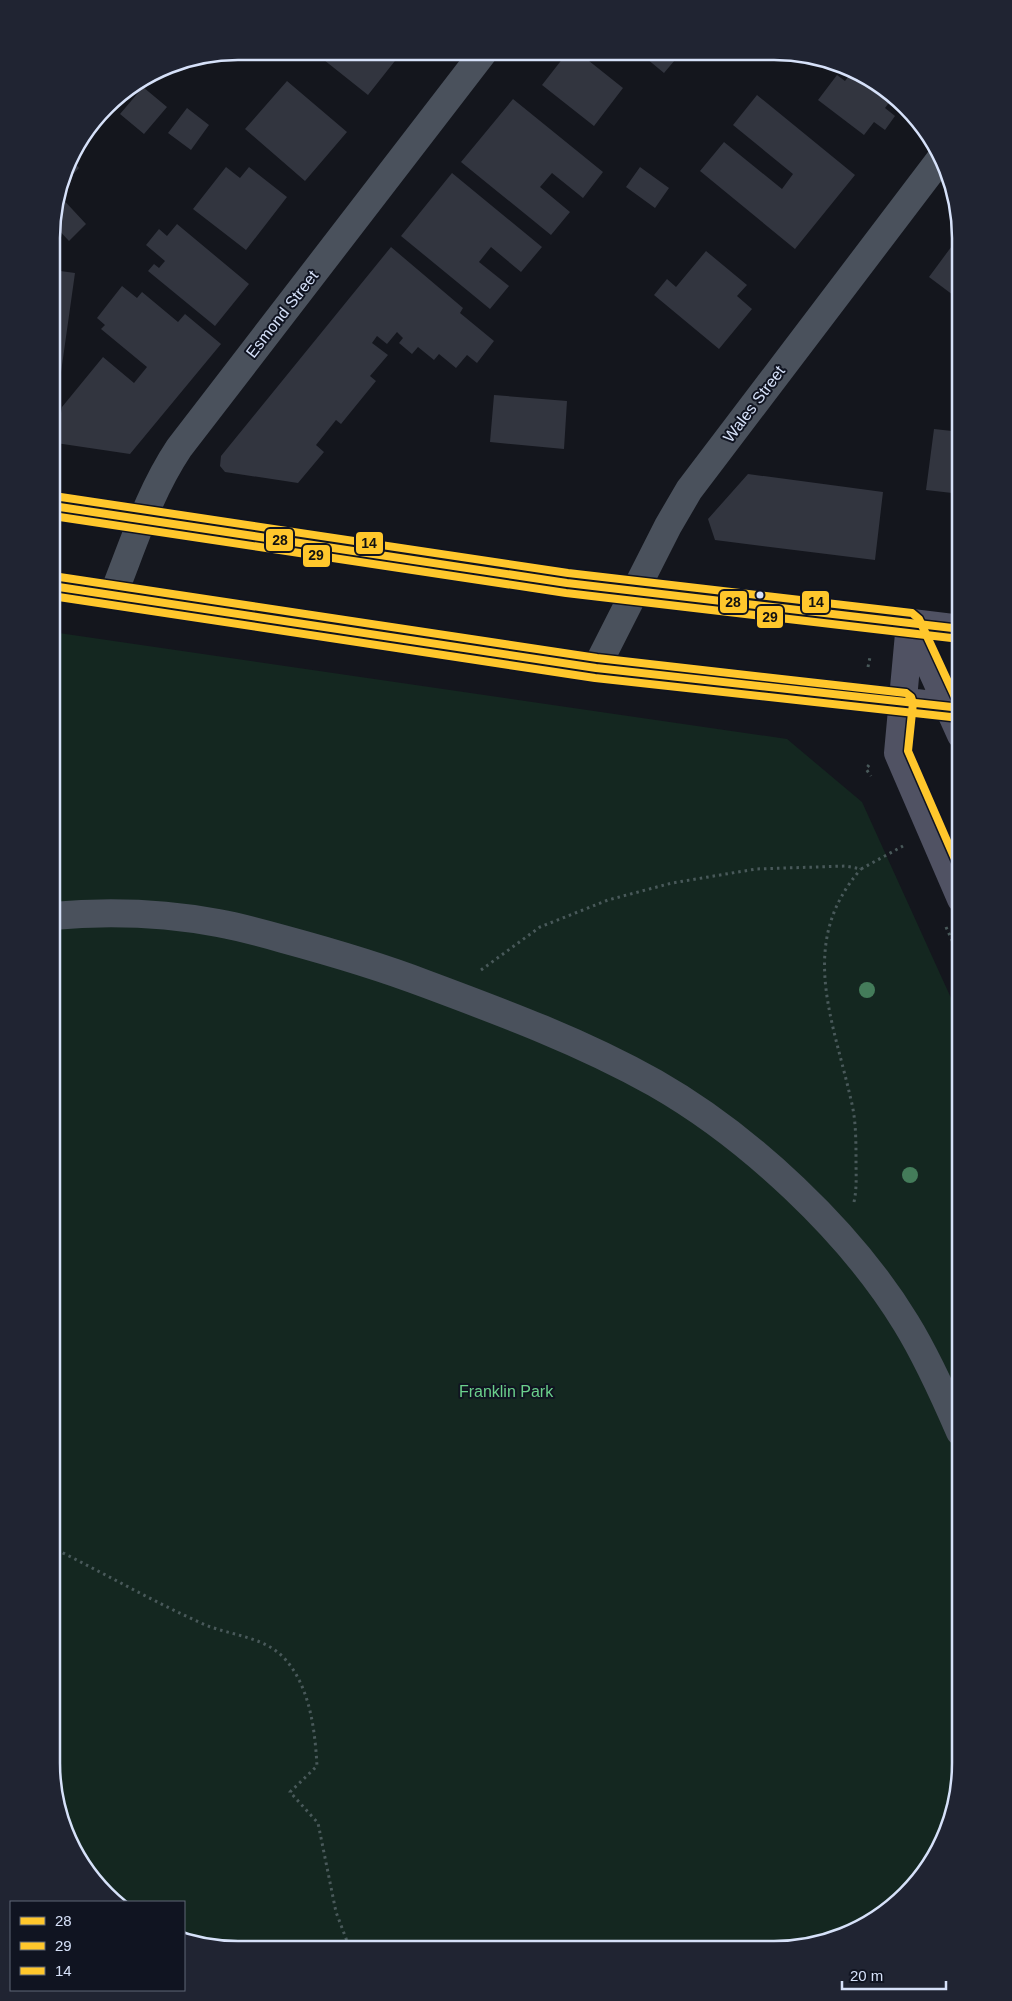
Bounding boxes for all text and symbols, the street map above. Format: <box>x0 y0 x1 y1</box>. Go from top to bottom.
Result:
street label: Esmond Street <box>243 267 322 361</box>
street label: Wales Street <box>720 362 789 445</box>
line badge: 28 <box>265 528 294 552</box>
line badge: 14 <box>355 531 384 555</box>
text: 28 <box>272 532 288 548</box>
text: 14 <box>361 535 377 551</box>
line badge: 29 <box>302 544 331 568</box>
text: 29 <box>308 547 324 563</box>
line badge: 28 <box>719 590 748 614</box>
unlabelled marker <box>755 590 765 600</box>
line badge: 14 <box>801 590 830 614</box>
text: 28 <box>725 594 741 610</box>
text: 14 <box>808 594 824 610</box>
line badge: 29 <box>756 605 784 629</box>
text: 29 <box>762 609 778 625</box>
park label: Franklin Park <box>459 1383 554 1400</box>
legend <box>10 1901 185 1991</box>
text: 28 <box>55 1912 72 1929</box>
text: 29 <box>55 1937 72 1954</box>
scale bar <box>842 1958 946 1990</box>
text: 14 <box>55 1962 72 1979</box>
text: 20 m <box>850 1967 883 1984</box>

